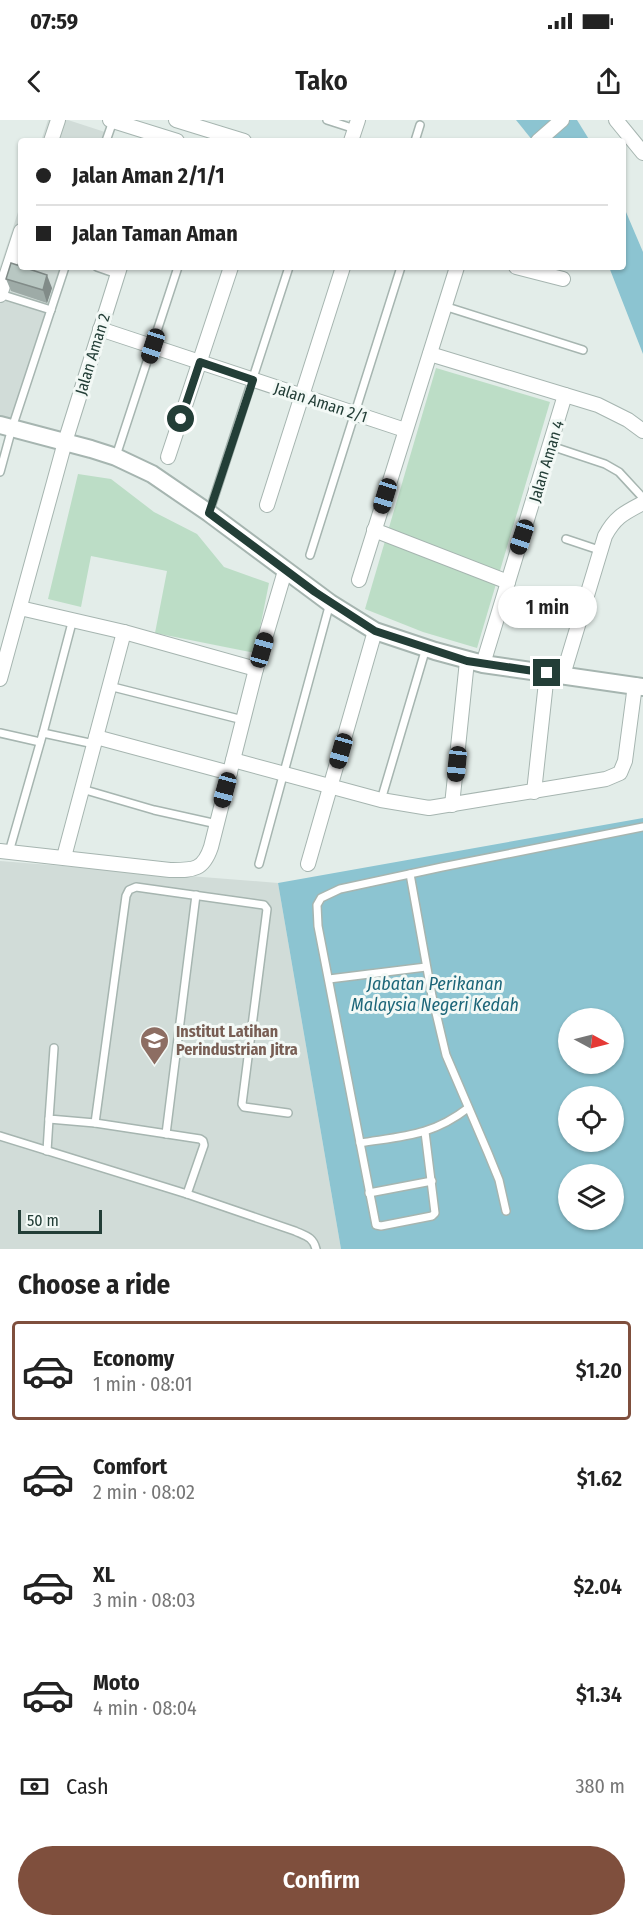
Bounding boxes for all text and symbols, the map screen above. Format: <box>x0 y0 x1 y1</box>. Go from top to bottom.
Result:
text: 07:59 <box>30 8 78 35</box>
icon: back <box>18 65 51 98</box>
text: Tako <box>295 65 348 97</box>
icon: share <box>592 65 625 98</box>
text: Jalan Aman 2/1/1 <box>72 162 225 189</box>
text: Jalan Taman Aman <box>72 220 238 247</box>
street label: Jalan Aman 2 <box>71 311 114 397</box>
car <box>139 326 167 366</box>
street label: Jalan Aman 2/1 <box>272 378 370 426</box>
route start <box>167 405 194 432</box>
street label: Jalan Aman 4 <box>525 418 568 504</box>
car <box>371 476 399 516</box>
car <box>508 517 536 557</box>
callout: 1 min <box>498 586 596 628</box>
text: 1 min <box>526 595 569 619</box>
car <box>248 630 276 670</box>
route end <box>533 659 560 686</box>
car <box>327 731 355 771</box>
car <box>446 745 468 783</box>
car <box>212 770 238 810</box>
water label: Jabatan Perikanan Malaysia Negeri Kedah <box>351 973 519 1016</box>
north arrow <box>558 1008 624 1074</box>
map controls <box>558 1008 624 1230</box>
place label: Institut Latihan Perindustrian Jitra <box>176 1022 298 1059</box>
school or university icon: Institut Latihan Perindustrian Jitra <box>139 1024 171 1066</box>
button: locate <box>558 1086 624 1152</box>
button: layers <box>558 1164 624 1230</box>
scale bar <box>18 1207 102 1234</box>
text: 50 m <box>27 1211 59 1230</box>
text: Choose a ride <box>18 1269 170 1301</box>
icon: car <box>21 1344 75 1398</box>
text: Economy <box>93 1345 174 1372</box>
text: $1.20 <box>576 1357 622 1384</box>
text: 1 min · 08:01 <box>93 1372 192 1396</box>
icon: car <box>21 1452 75 1506</box>
text: Comfort <box>93 1453 167 1480</box>
text: $1.62 <box>577 1465 622 1492</box>
text: 2 min · 08:02 <box>93 1480 195 1504</box>
icon: car <box>21 1560 75 1614</box>
text: XL <box>93 1561 115 1588</box>
text: $2.04 <box>574 1573 622 1600</box>
text: 3 min · 08:03 <box>93 1588 195 1612</box>
icon: car <box>21 1668 75 1722</box>
text: Moto <box>93 1669 140 1696</box>
text: $1.34 <box>576 1681 622 1708</box>
text: 4 min · 08:04 <box>93 1696 197 1720</box>
icon: cash <box>18 1770 51 1803</box>
text: Cash <box>66 1773 109 1800</box>
text: 380 m <box>575 1774 625 1798</box>
button: Confirm <box>18 1846 625 1915</box>

